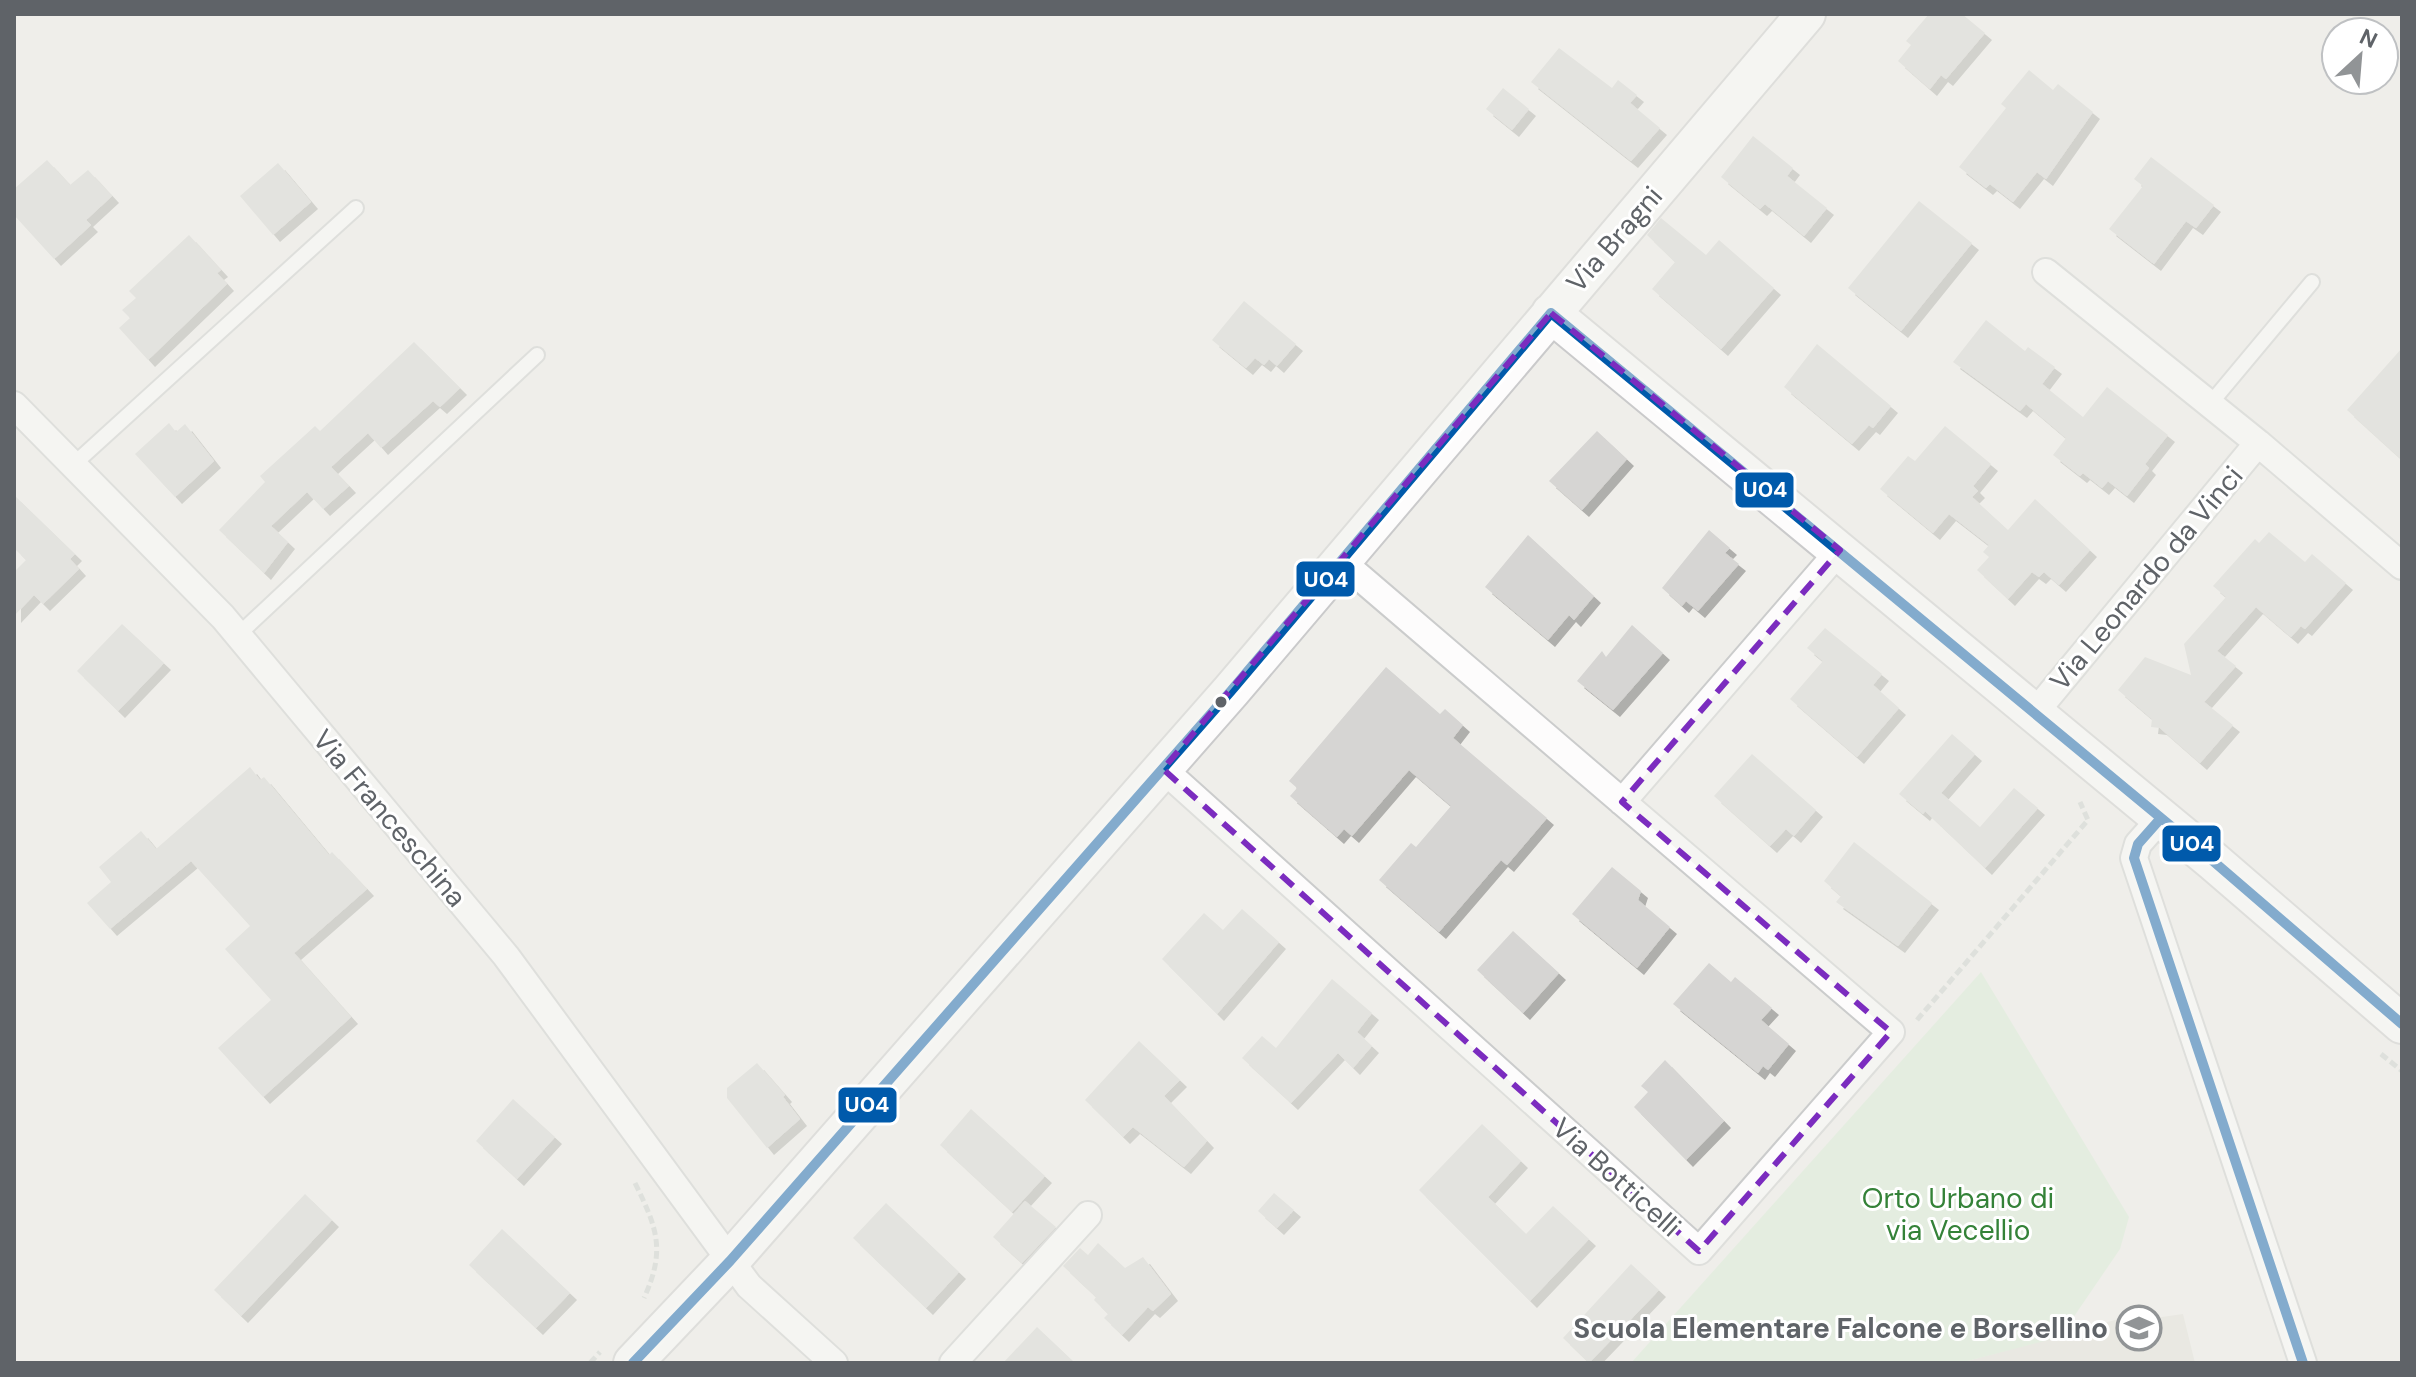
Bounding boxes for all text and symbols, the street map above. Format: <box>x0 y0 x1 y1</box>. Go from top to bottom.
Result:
north arrow <box>2320 16 2400 96</box>
text: N <box>2355 22 2382 55</box>
street label: Via Bragni <box>1558 179 1671 300</box>
street label: Via Leonardo da Vinci <box>2042 458 2251 698</box>
line badge: U04 <box>1734 471 1795 509</box>
text: U04 <box>1743 475 1787 504</box>
line badge: U04 <box>1295 560 1356 598</box>
text: U04 <box>1304 565 1348 594</box>
unlabelled marker <box>1213 694 1229 710</box>
street label: Via Franceschina <box>304 722 475 915</box>
line badge: U04 <box>2161 824 2222 863</box>
text: U04 <box>2170 829 2214 858</box>
line badge: U04 <box>837 1086 898 1124</box>
text: U04 <box>845 1090 889 1119</box>
street label: Via Botticelli <box>1545 1110 1689 1245</box>
park label: Orto Urbano di via Vecellio <box>1862 1180 2054 1249</box>
school or university icon: Scuola Elementare Falcone e Borsellino <box>2115 1304 2163 1352</box>
place label: Scuola Elementare Falcone e Borsellino <box>1573 1310 2108 1347</box>

